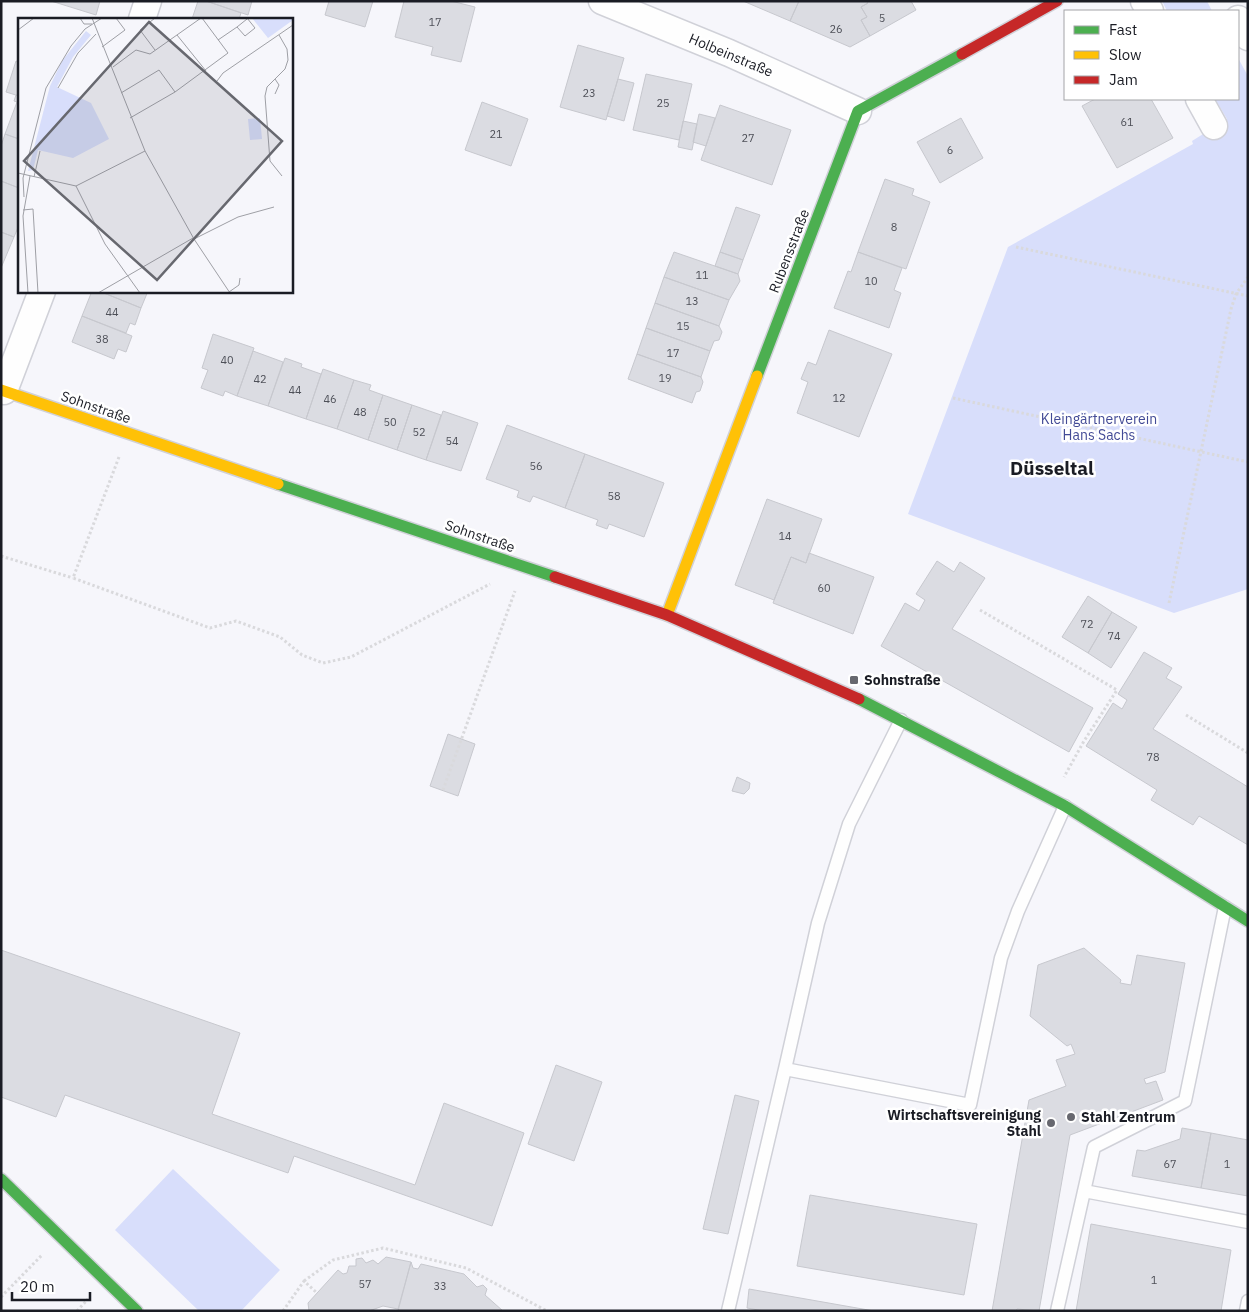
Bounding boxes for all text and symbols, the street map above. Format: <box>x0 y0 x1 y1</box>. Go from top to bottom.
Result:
legend <box>1064 10 1239 100</box>
house number: 5 <box>879 11 885 25</box>
house number: 17 <box>428 15 442 29</box>
inset map <box>18 18 292 292</box>
text: Fast <box>1109 20 1137 39</box>
house number: 26 <box>829 22 843 36</box>
street label: Holbeinstraße <box>686 29 776 81</box>
text: Slow <box>1109 45 1142 64</box>
text: Jam <box>1109 70 1138 89</box>
house number: 23 <box>582 86 596 100</box>
house number: 25 <box>656 96 670 110</box>
house number: 61 <box>1120 115 1134 129</box>
house number: 21 <box>489 127 503 141</box>
house number: 27 <box>741 131 755 145</box>
house number: 6 <box>947 143 953 157</box>
street label: Rubensstraße <box>765 206 813 295</box>
house number: 8 <box>891 220 897 234</box>
house number: 11 <box>695 268 709 282</box>
house number: 10 <box>864 274 878 288</box>
house number: 13 <box>685 294 699 308</box>
house number: 44 <box>105 305 119 319</box>
house number: 15 <box>676 319 690 333</box>
house number: 38 <box>95 332 109 346</box>
house number: 17 <box>666 346 680 360</box>
house number: 40 <box>220 353 234 367</box>
house number: 19 <box>658 371 672 385</box>
house number: 42 <box>253 372 267 386</box>
house number: 44 <box>288 383 302 397</box>
street label: Sohnstraße <box>59 387 134 427</box>
house number: 12 <box>832 391 846 405</box>
house number: 46 <box>323 392 337 406</box>
house number: 48 <box>353 405 367 419</box>
park label: Kleingärtnerverein Hans Sachs <box>1041 410 1157 444</box>
house number: 50 <box>383 415 397 429</box>
house number: 52 <box>412 425 426 439</box>
house number: 54 <box>445 434 459 448</box>
district label: Düsseltal <box>1010 456 1094 480</box>
house number: 56 <box>529 459 543 473</box>
house number: 58 <box>607 489 621 503</box>
street label: Sohnstraße <box>443 516 518 556</box>
house number: 14 <box>778 529 792 543</box>
house number: 60 <box>817 581 831 595</box>
house number: 72 <box>1080 617 1094 631</box>
house number: 74 <box>1107 629 1121 643</box>
place label: Sohnstraße <box>864 671 941 689</box>
marker: Sohnstraße <box>848 674 860 686</box>
house number: 78 <box>1146 750 1160 764</box>
place label: Wirtschaftsvereinigung Stahl <box>887 1106 1041 1140</box>
place label: Stahl Zentrum <box>1081 1108 1175 1126</box>
marker: Stahl Zentrum <box>1065 1111 1077 1123</box>
marker: Wirtschaftsvereinigung Stahl <box>1045 1117 1057 1129</box>
house number: 67 <box>1163 1157 1177 1171</box>
house number: 1 <box>1224 1157 1231 1171</box>
scale bar <box>12 1270 90 1302</box>
house number: 1 <box>1151 1273 1158 1287</box>
text: 20 m <box>20 1277 55 1296</box>
house number: 57 <box>358 1277 372 1291</box>
house number: 33 <box>433 1279 447 1293</box>

